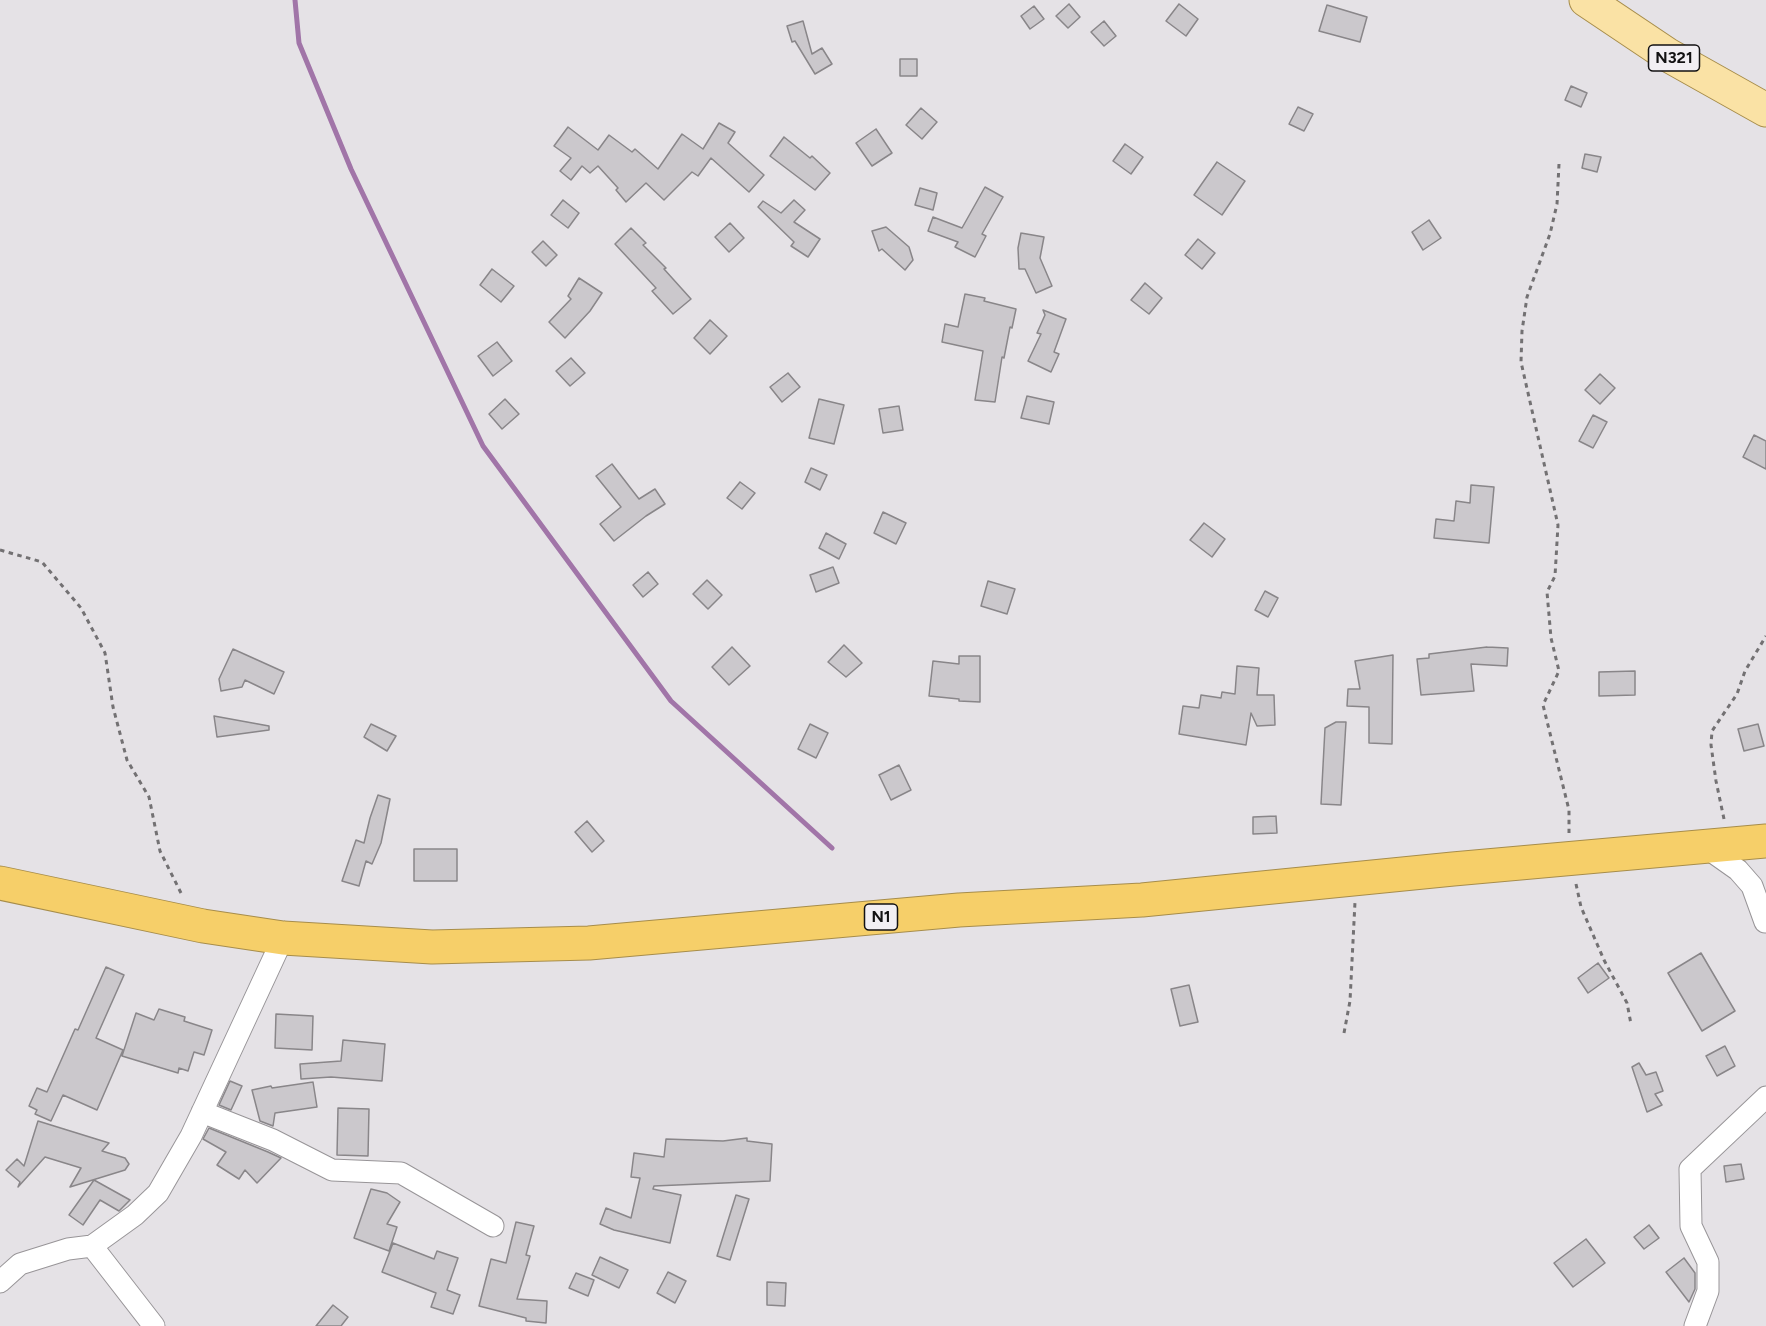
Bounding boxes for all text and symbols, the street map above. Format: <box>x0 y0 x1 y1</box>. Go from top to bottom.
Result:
road number: N321 <box>1648 45 1700 71</box>
road number: N1 <box>864 904 898 930</box>

